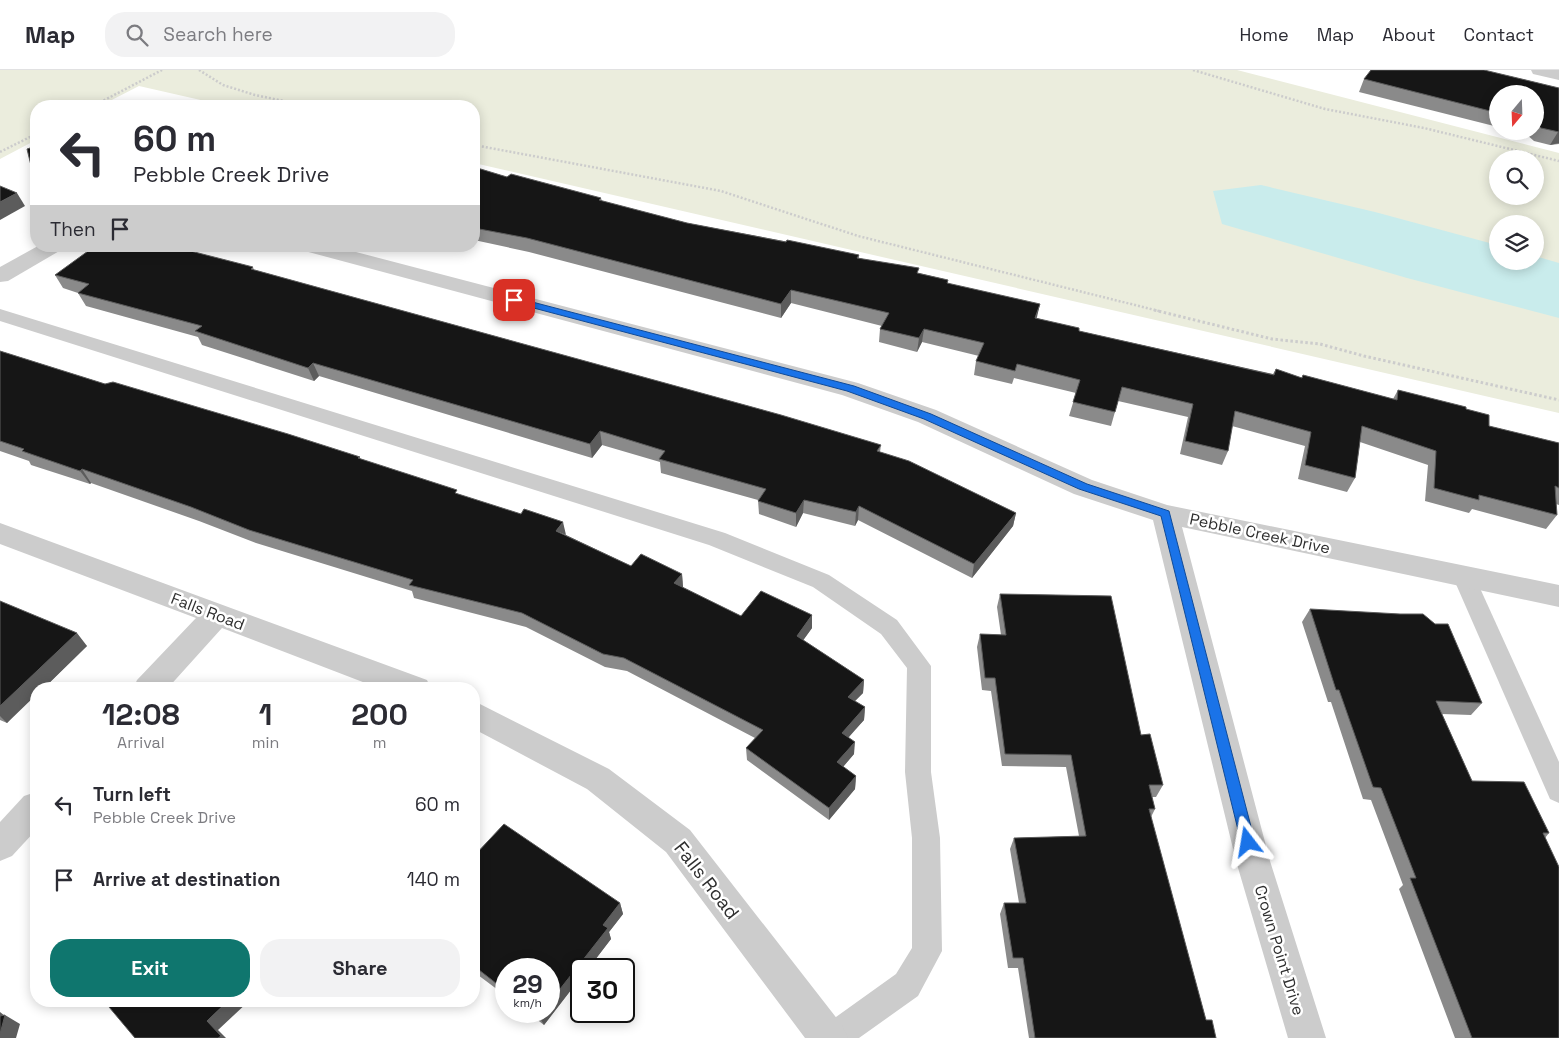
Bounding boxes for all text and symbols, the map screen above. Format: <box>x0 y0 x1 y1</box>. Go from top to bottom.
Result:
search box <box>105 12 455 57</box>
text: Map <box>25 19 75 50</box>
icon: search <box>123 21 151 49</box>
text: Search here <box>163 22 273 47</box>
text: Home <box>1240 23 1289 46</box>
text: Map <box>1317 23 1354 46</box>
text: About <box>1382 23 1436 46</box>
text: Contact <box>1464 23 1534 46</box>
north arrow <box>1489 85 1544 140</box>
map controls <box>1489 85 1544 270</box>
text: 60 m <box>133 117 216 161</box>
icon: left <box>50 120 115 185</box>
button: search <box>1489 150 1544 205</box>
text: Pebble Creek Drive <box>133 160 330 188</box>
icon: arrive <box>106 215 134 243</box>
button: layers <box>1489 215 1544 270</box>
text: Then <box>50 217 96 242</box>
pin <box>493 279 535 321</box>
icon: arrive <box>500 286 528 314</box>
street label: Pebble Creek Drive <box>1188 508 1332 559</box>
street label: Falls Road <box>168 588 248 635</box>
text: 12:08 <box>102 695 180 734</box>
text: 1 <box>259 695 272 734</box>
text: 200 <box>351 695 408 734</box>
text: Arrival <box>117 732 165 753</box>
text: min <box>252 732 279 753</box>
text: m <box>373 732 387 753</box>
text: Turn left <box>93 782 171 807</box>
icon: left <box>50 791 78 819</box>
text: 60 m <box>415 792 460 817</box>
text: Pebble Creek Drive <box>93 807 236 828</box>
position arrow <box>1221 815 1273 867</box>
street label: Falls Road <box>668 836 745 924</box>
icon: arrive <box>50 866 78 894</box>
text: Arrive at destination <box>93 867 281 892</box>
text: 140 m <box>407 867 460 892</box>
street label: Crown Point Drive <box>1250 883 1309 1018</box>
button: Exit <box>50 939 250 997</box>
button: Share <box>260 939 460 997</box>
speed limit sign: 30 <box>570 958 635 1023</box>
text: 29 <box>512 968 543 1000</box>
text: km/h <box>513 995 542 1011</box>

